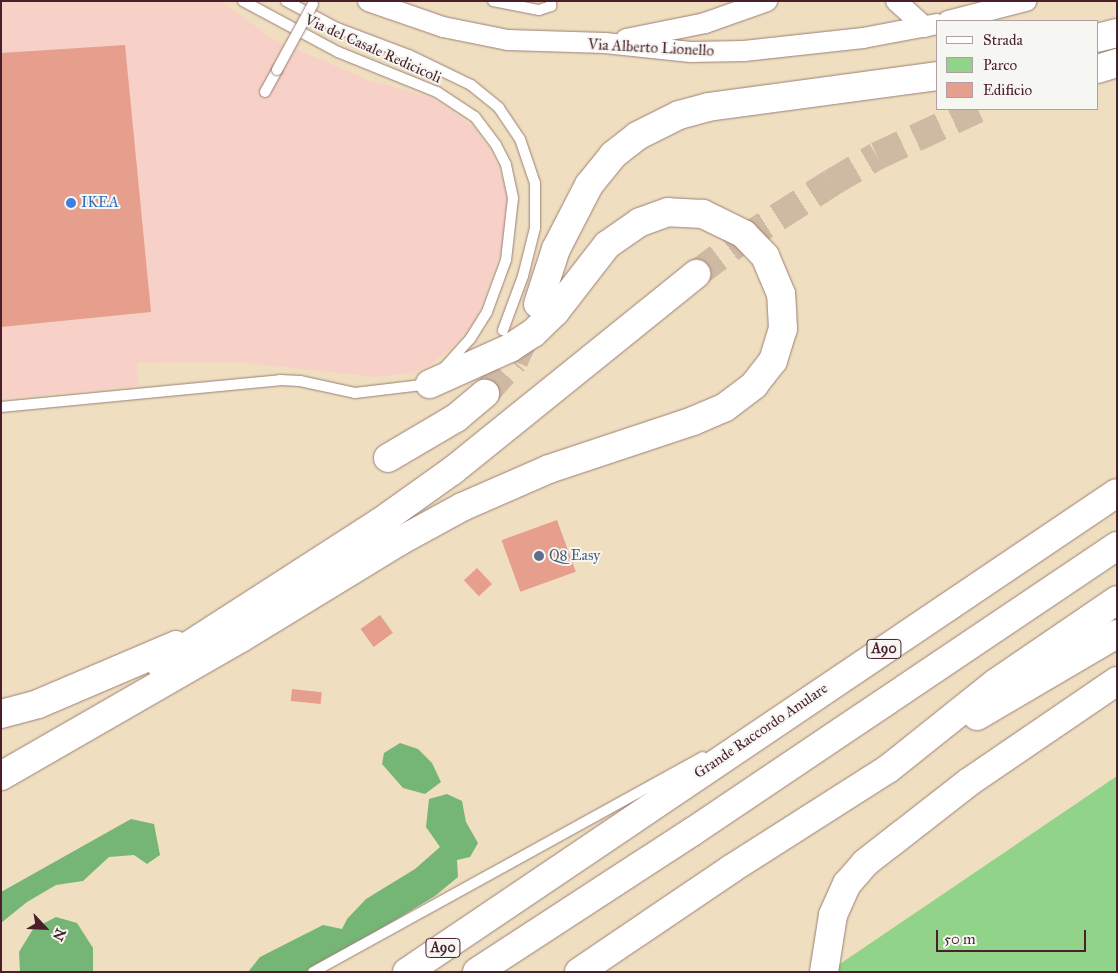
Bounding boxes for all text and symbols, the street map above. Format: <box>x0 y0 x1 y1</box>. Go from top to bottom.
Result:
street label: Via del Casale Redicicoli <box>302 11 444 87</box>
legend <box>936 20 1098 110</box>
text: Strada <box>983 31 1023 49</box>
street label: Via Alberto Lionello <box>587 36 715 60</box>
text: Parco <box>983 56 1017 74</box>
text: Edificio <box>983 81 1032 99</box>
place label: IKEA <box>81 194 119 212</box>
marker: IKEA <box>65 197 77 209</box>
place label: Q8 Easy <box>549 547 600 565</box>
marker: Q8 Easy <box>533 550 545 562</box>
road number: A90 <box>865 638 903 661</box>
street label: Grande Raccordo Anulare <box>691 680 831 782</box>
north arrow <box>20 903 70 953</box>
scale bar <box>938 920 1088 952</box>
text: N <box>49 926 69 944</box>
text: 50 m <box>944 930 976 948</box>
road number: A90 <box>424 936 462 960</box>

